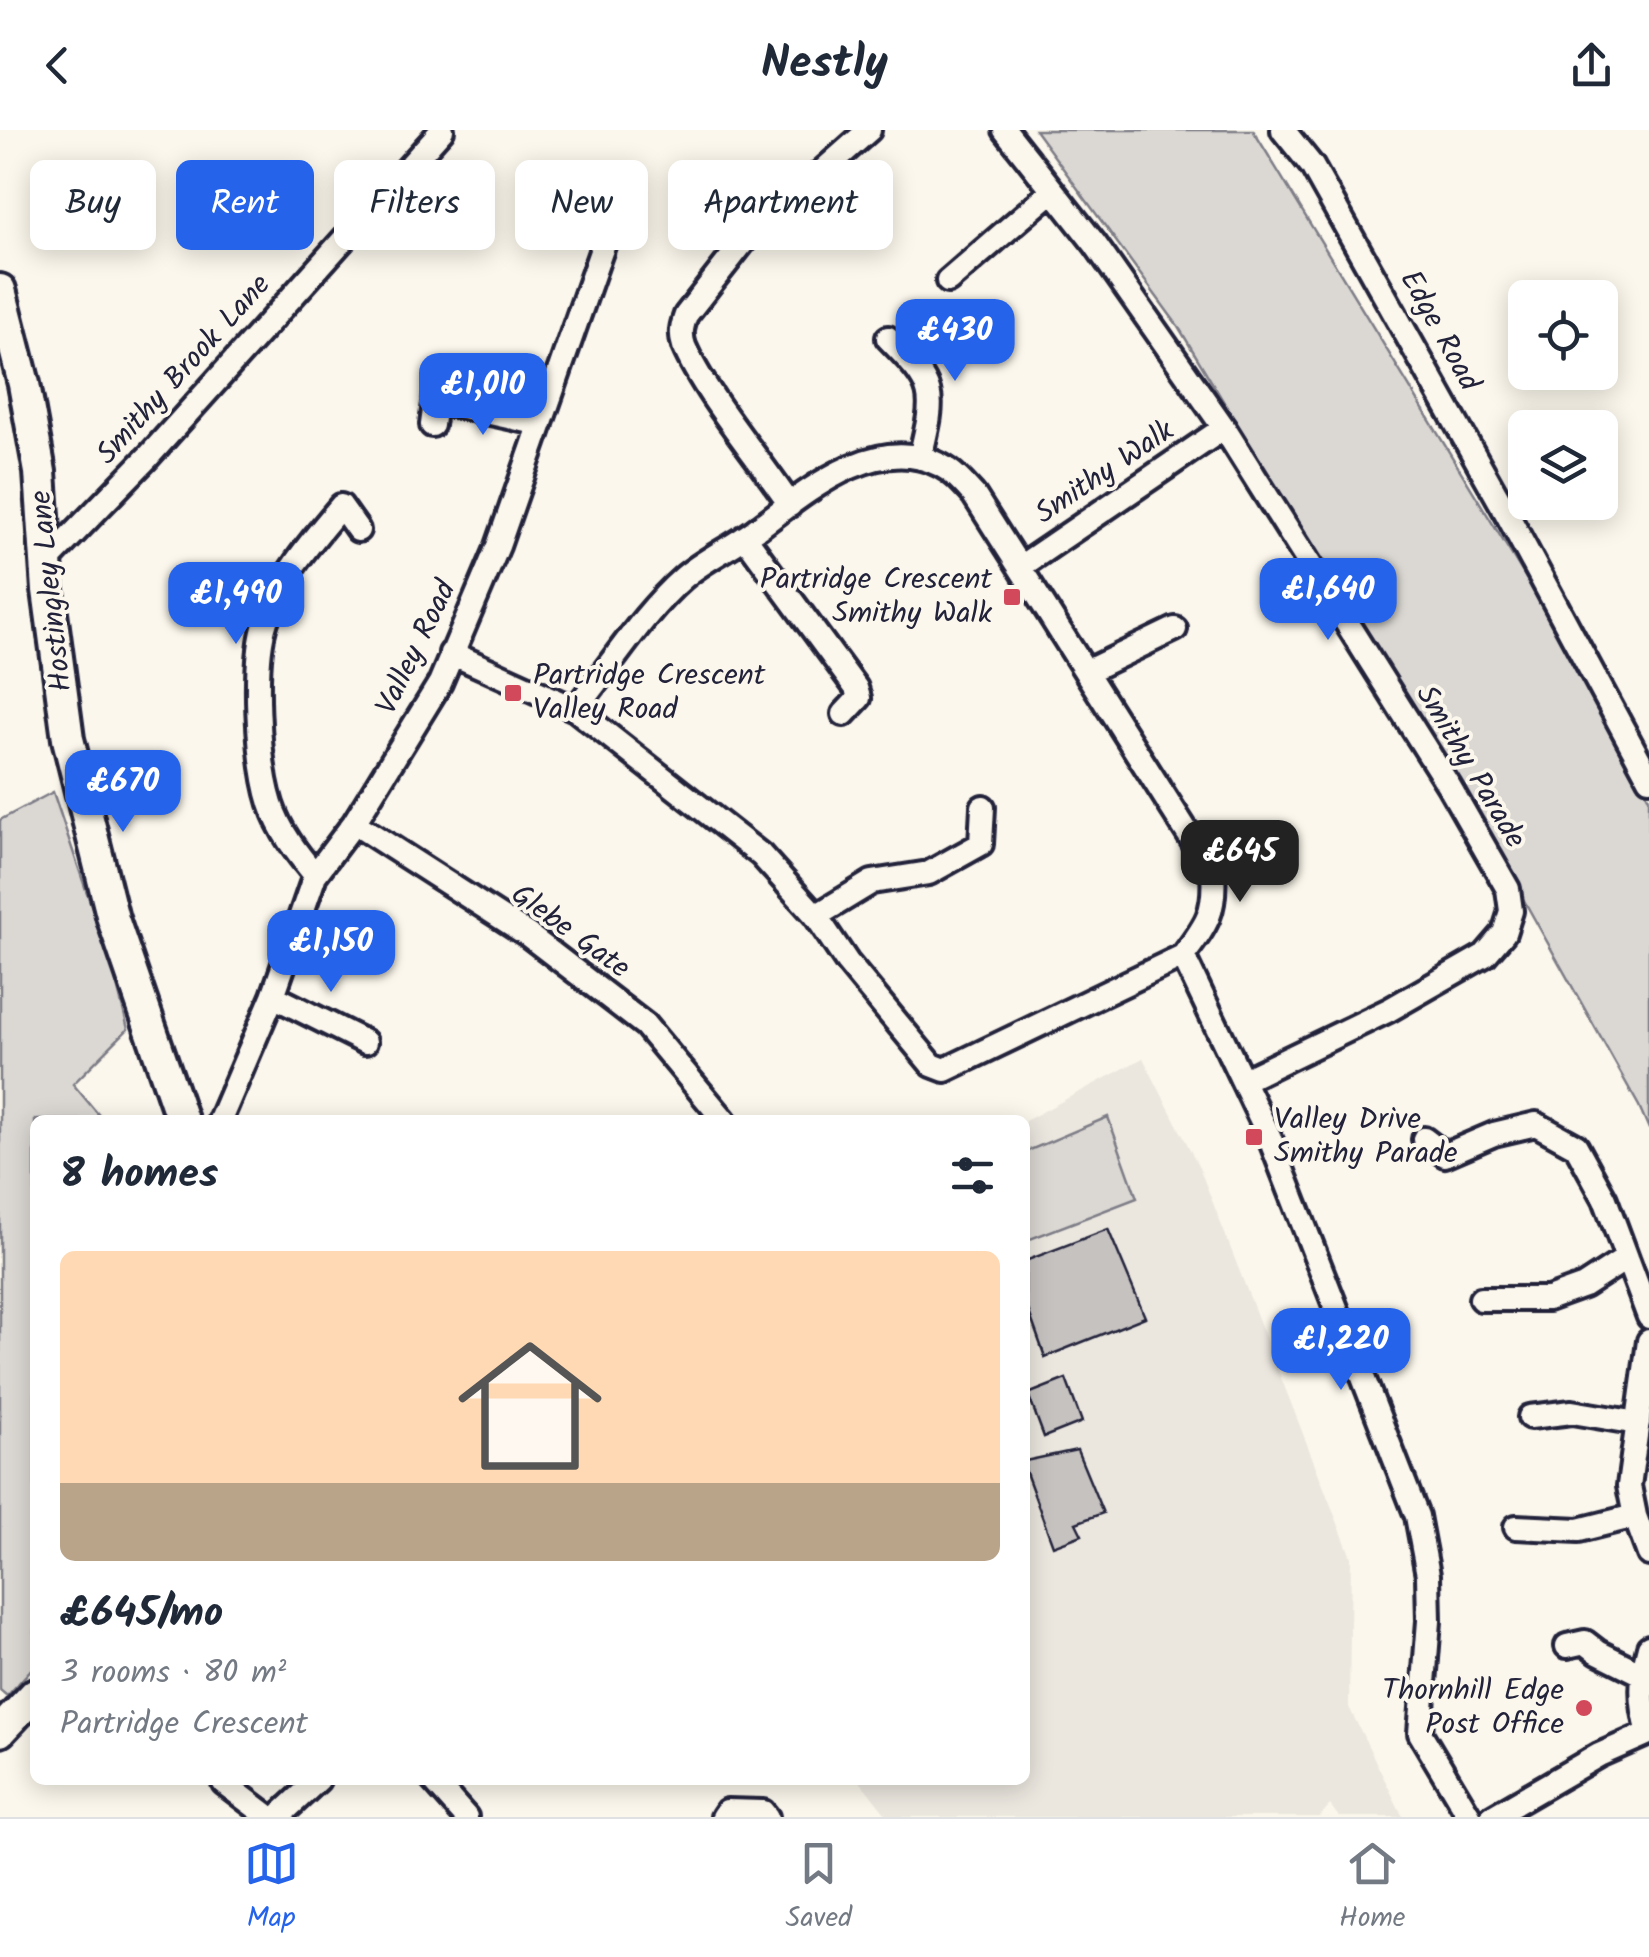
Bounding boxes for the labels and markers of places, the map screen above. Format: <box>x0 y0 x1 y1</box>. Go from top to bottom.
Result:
pin: £430 <box>896 299 1014 384</box>
pin: £1,010 <box>402 353 564 438</box>
place label: Partridge Crescent Smithy Walk <box>760 556 993 638</box>
pin: £1,640 <box>1247 558 1409 643</box>
pin: £1,490 <box>155 562 317 647</box>
marker: Partridge Crescent Smithy Walk <box>1001 586 1023 608</box>
place label: Partridge Crescent Valley Road <box>533 652 766 734</box>
marker: Partridge Crescent Valley Road <box>502 682 524 704</box>
pin: £670 <box>64 750 182 835</box>
pin: £645 <box>1181 820 1299 905</box>
pin: £1,150 <box>250 910 412 995</box>
place label: Valley Drive Smithy Parade <box>1274 1096 1458 1178</box>
marker: Valley Drive Smithy Parade <box>1243 1126 1265 1148</box>
pin: £1,220 <box>1260 1308 1422 1393</box>
place label: Thornhill Edge Post Office <box>1382 1667 1564 1749</box>
marker: Thornhill Edge Post Office <box>1573 1697 1595 1719</box>

